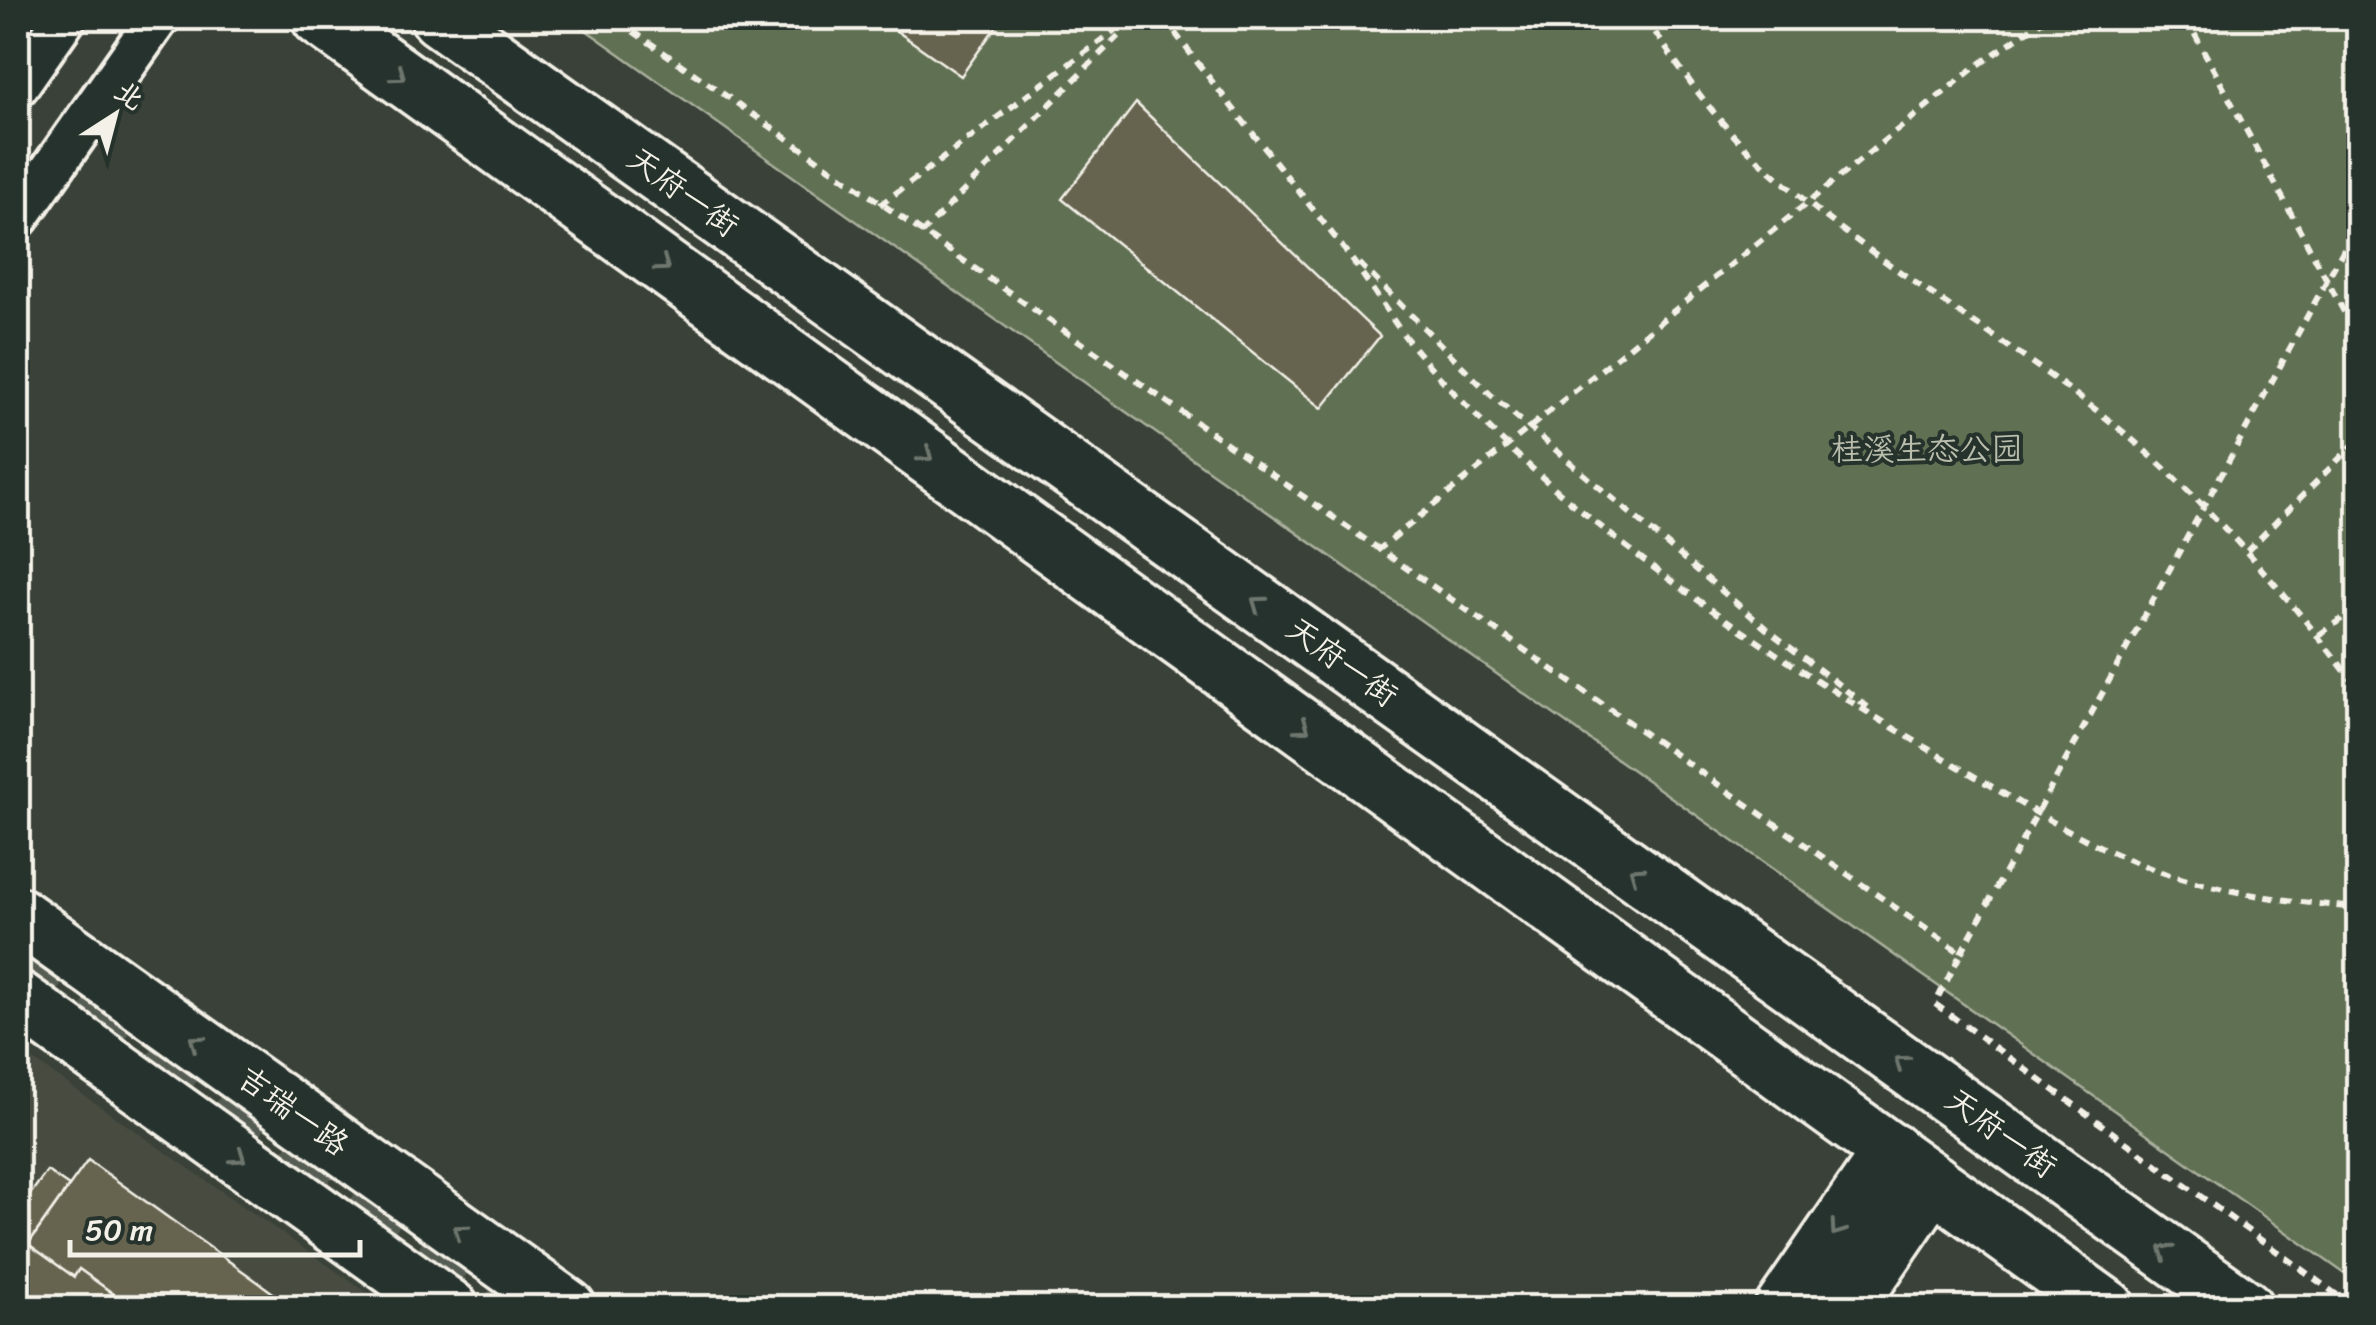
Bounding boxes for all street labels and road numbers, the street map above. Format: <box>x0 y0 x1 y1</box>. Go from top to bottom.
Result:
street label: 天府一街 <box>614 131 752 253</box>
street label: 天府一街 <box>1273 601 1411 723</box>
street label: 吉瑞一路 <box>224 1050 362 1172</box>
street label: 天府一街 <box>1932 1072 2070 1194</box>

